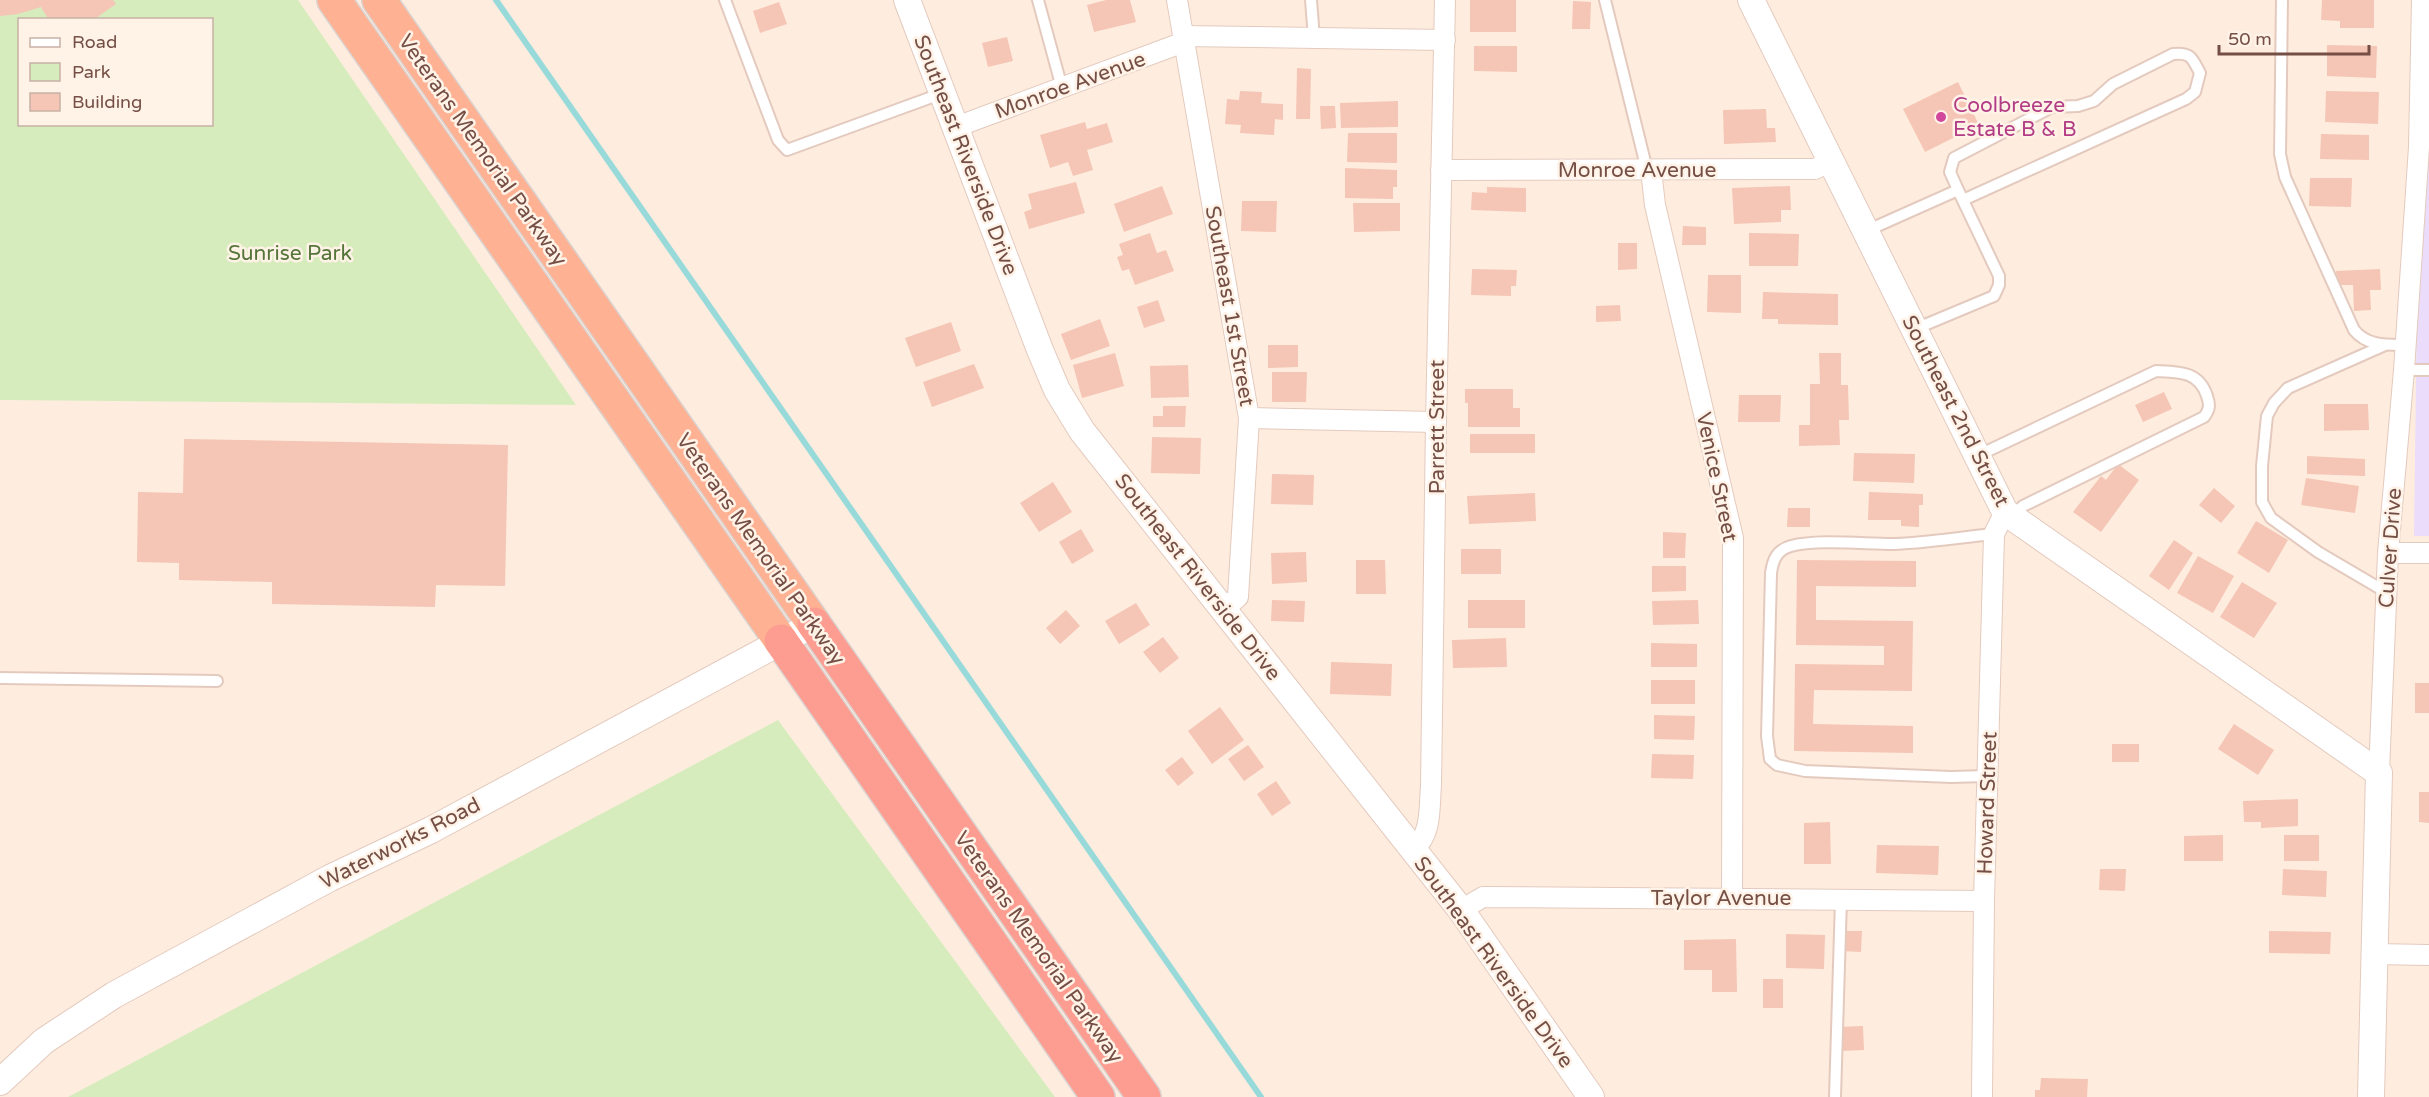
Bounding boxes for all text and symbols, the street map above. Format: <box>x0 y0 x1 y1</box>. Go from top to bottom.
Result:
legend <box>18 18 213 126</box>
scale bar <box>2219 18 2369 56</box>
text: 50 m <box>2228 28 2272 50</box>
street label: Veterans Memorial Parkway <box>393 30 572 271</box>
text: Road <box>72 31 117 53</box>
street label: Southeast Riverside Drive <box>908 32 1023 279</box>
street label: Monroe Avenue <box>991 47 1149 124</box>
text: Park <box>72 61 111 83</box>
text: Building <box>72 91 142 113</box>
place label: Coolbreeze Estate B & B <box>1953 93 2076 142</box>
marker: Coolbreeze Estate B & B <box>1934 110 1948 124</box>
street label: Monroe Avenue <box>1558 158 1716 183</box>
street label: Southeast 1st Street <box>1200 204 1259 408</box>
park label: Sunrise Park <box>228 241 352 266</box>
street label: Southeast 2nd Street <box>1896 311 2015 511</box>
street label: Parrett Street <box>1425 360 1450 494</box>
street label: Venice Street <box>1691 410 1742 544</box>
street label: Veterans Memorial Parkway <box>671 429 850 670</box>
street label: Southeast Riverside Drive <box>1109 469 1286 686</box>
street label: Culver Drive <box>2374 487 2407 609</box>
street label: Howard Street <box>1973 731 2002 875</box>
street label: Waterworks Road <box>316 792 485 895</box>
street label: Veterans Memorial Parkway <box>949 827 1128 1068</box>
street label: Southeast Riverside Drive <box>1408 852 1579 1073</box>
street label: Taylor Avenue <box>1651 886 1791 911</box>

